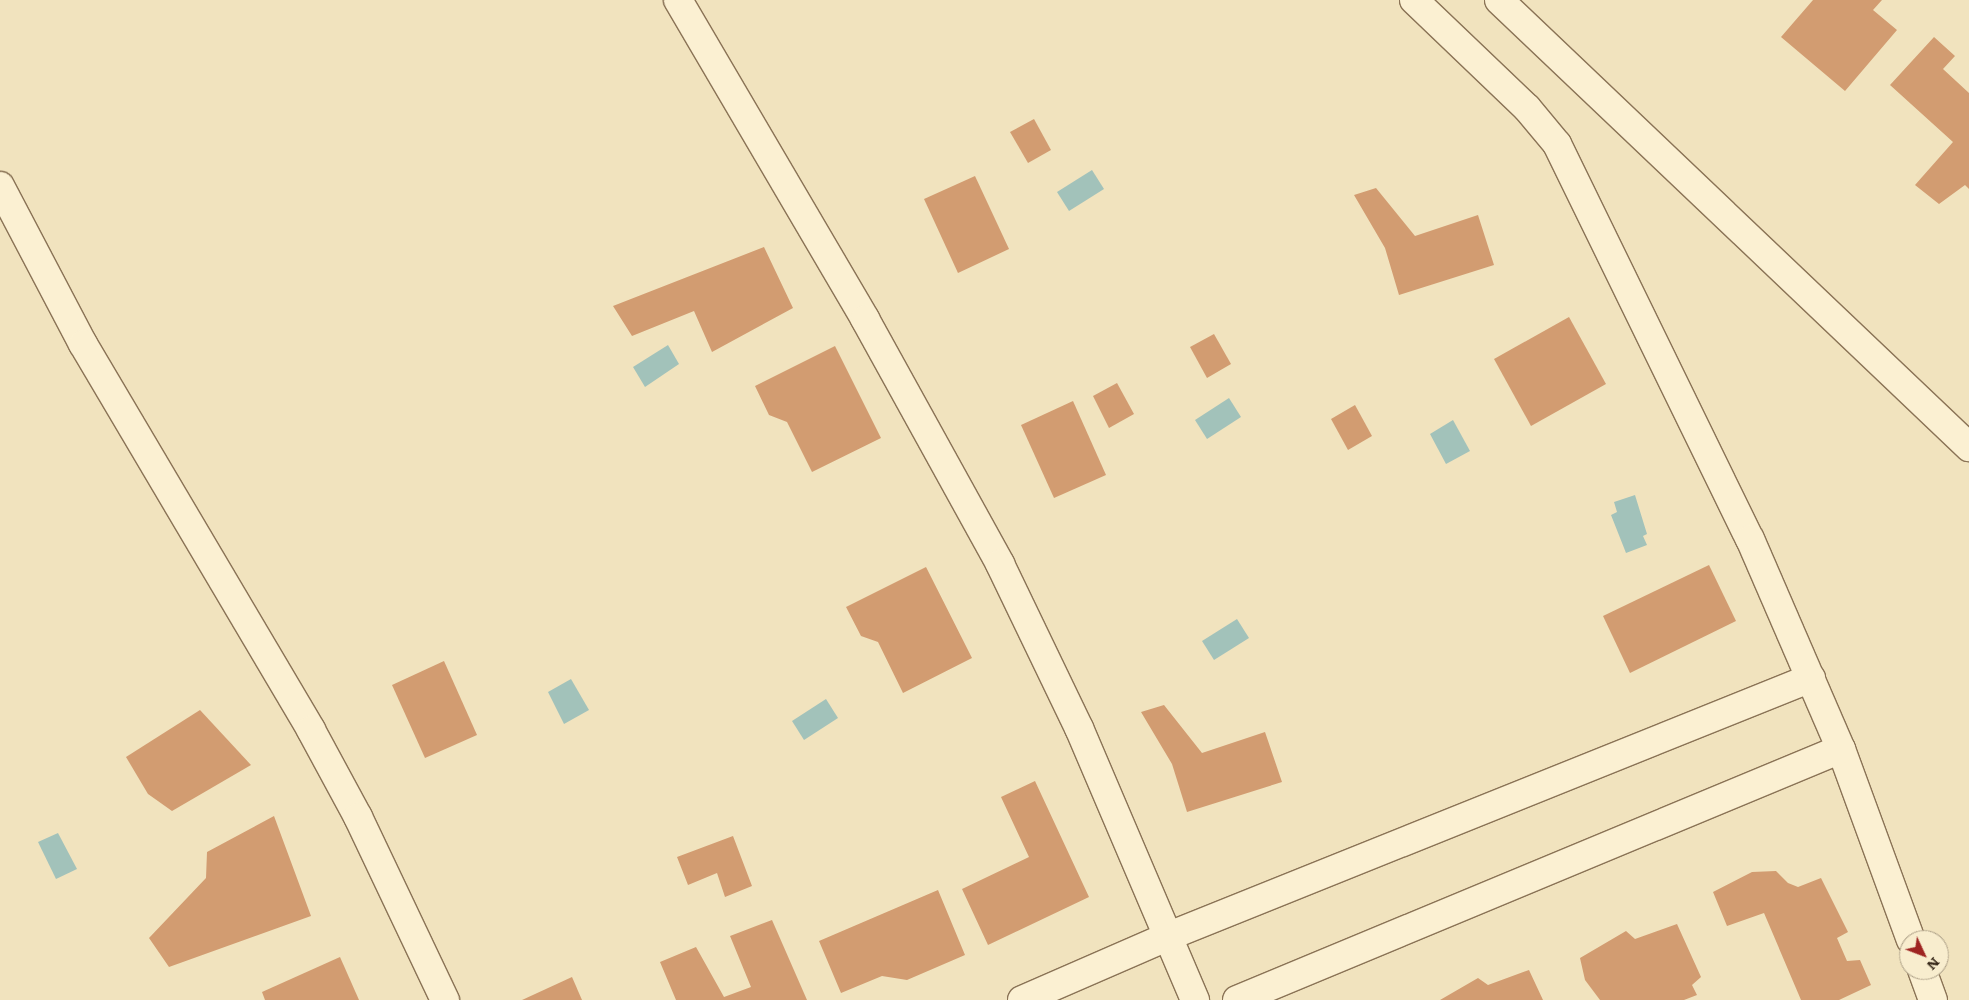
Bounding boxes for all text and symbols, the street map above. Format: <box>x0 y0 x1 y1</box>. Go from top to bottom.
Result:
north arrow <box>1899 930 1949 980</box>
text: N <box>1923 953 1946 976</box>

